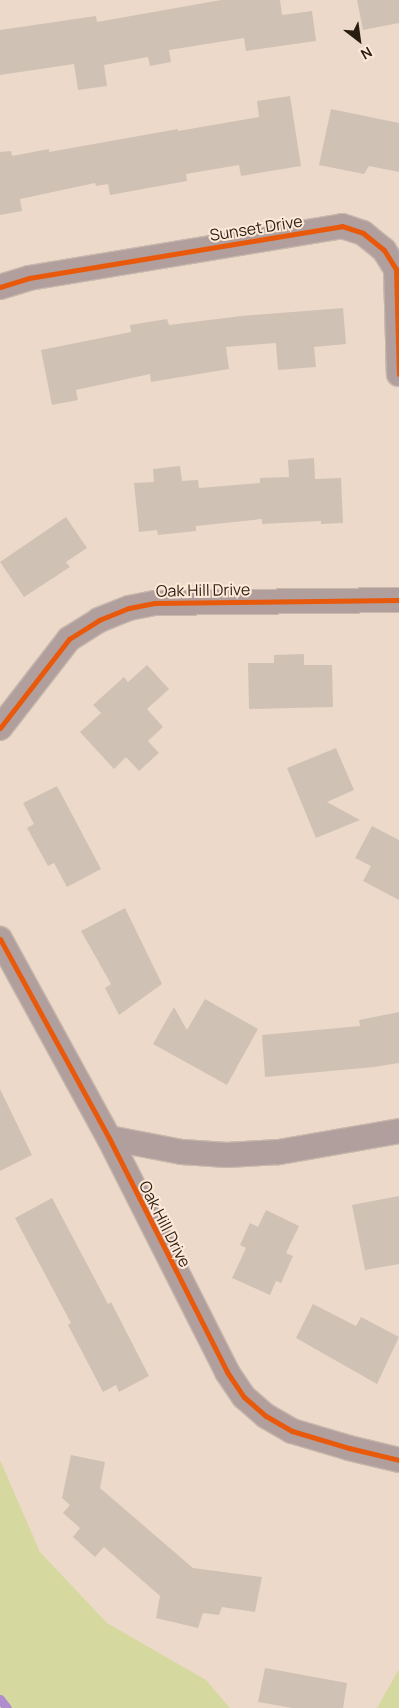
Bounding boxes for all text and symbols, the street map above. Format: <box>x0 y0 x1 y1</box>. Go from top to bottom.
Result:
north arrow <box>334 15 384 65</box>
text: N <box>358 43 376 64</box>
street label: Sunset Drive <box>208 211 304 245</box>
street label: Oak Hill Drive <box>156 580 250 600</box>
street label: Oak Hill Drive <box>135 1178 195 1270</box>

